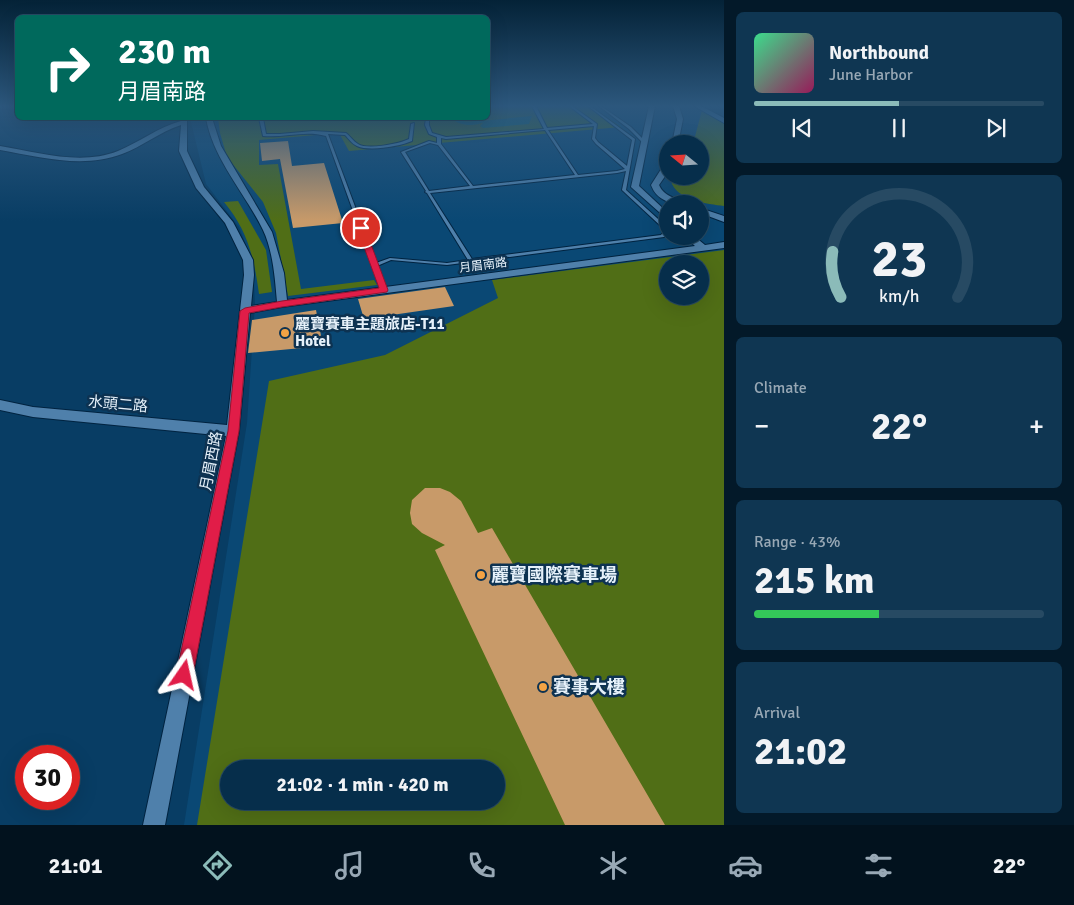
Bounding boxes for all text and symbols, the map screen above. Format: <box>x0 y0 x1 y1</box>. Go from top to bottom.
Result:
text: 230 m <box>118 30 211 73</box>
icon: right <box>35 35 100 100</box>
text: Northbound <box>829 41 929 65</box>
text: June Harbor <box>829 65 913 85</box>
text: 月眉南路 <box>118 78 206 105</box>
icon: previous <box>788 114 816 142</box>
icon: pause <box>885 114 913 142</box>
icon: next <box>982 114 1010 142</box>
north arrow <box>659 135 709 185</box>
map controls <box>659 135 709 305</box>
button: sound <box>659 195 709 245</box>
pin <box>340 207 382 249</box>
icon: arrive <box>347 214 375 242</box>
text: 23 <box>871 227 927 291</box>
street label: 月眉南路 <box>458 255 508 276</box>
button: layers <box>659 255 709 305</box>
text: km/h <box>879 285 919 307</box>
place label: 麗寶賽車主題旅店-T11 Hotel <box>295 315 444 350</box>
marker: 麗寶賽車主題旅店-T11 Hotel <box>279 327 291 339</box>
text: Climate <box>754 378 807 398</box>
street label: 水頭二路 <box>87 392 149 416</box>
text: 22° <box>871 403 927 450</box>
text: − <box>754 409 769 443</box>
text: + <box>1029 409 1044 443</box>
street label: 月眉西路 <box>196 430 226 492</box>
text: Range · 43% <box>754 532 840 552</box>
text: 215 km <box>754 557 875 604</box>
place label: 麗寶國際賽車場 <box>491 564 617 586</box>
marker: 麗寶國際賽車場 <box>475 569 487 581</box>
position arrow <box>157 648 209 700</box>
place label: 賽事大樓 <box>553 676 625 698</box>
marker: 賽事大樓 <box>537 681 549 693</box>
text: Arrival <box>754 703 800 723</box>
text: 21:02 <box>754 728 847 775</box>
speed limit sign: 30 <box>15 745 80 810</box>
text: 21:02 · 1 min · 420 m <box>276 773 449 797</box>
icon: directions <box>200 848 235 883</box>
icon: music <box>332 848 367 883</box>
icon: phone <box>464 848 499 883</box>
icon: climate <box>596 848 631 883</box>
icon: car <box>728 848 763 883</box>
icon: filters <box>861 848 896 883</box>
text: 21:01 <box>49 852 103 879</box>
text: 22° <box>993 852 1025 879</box>

